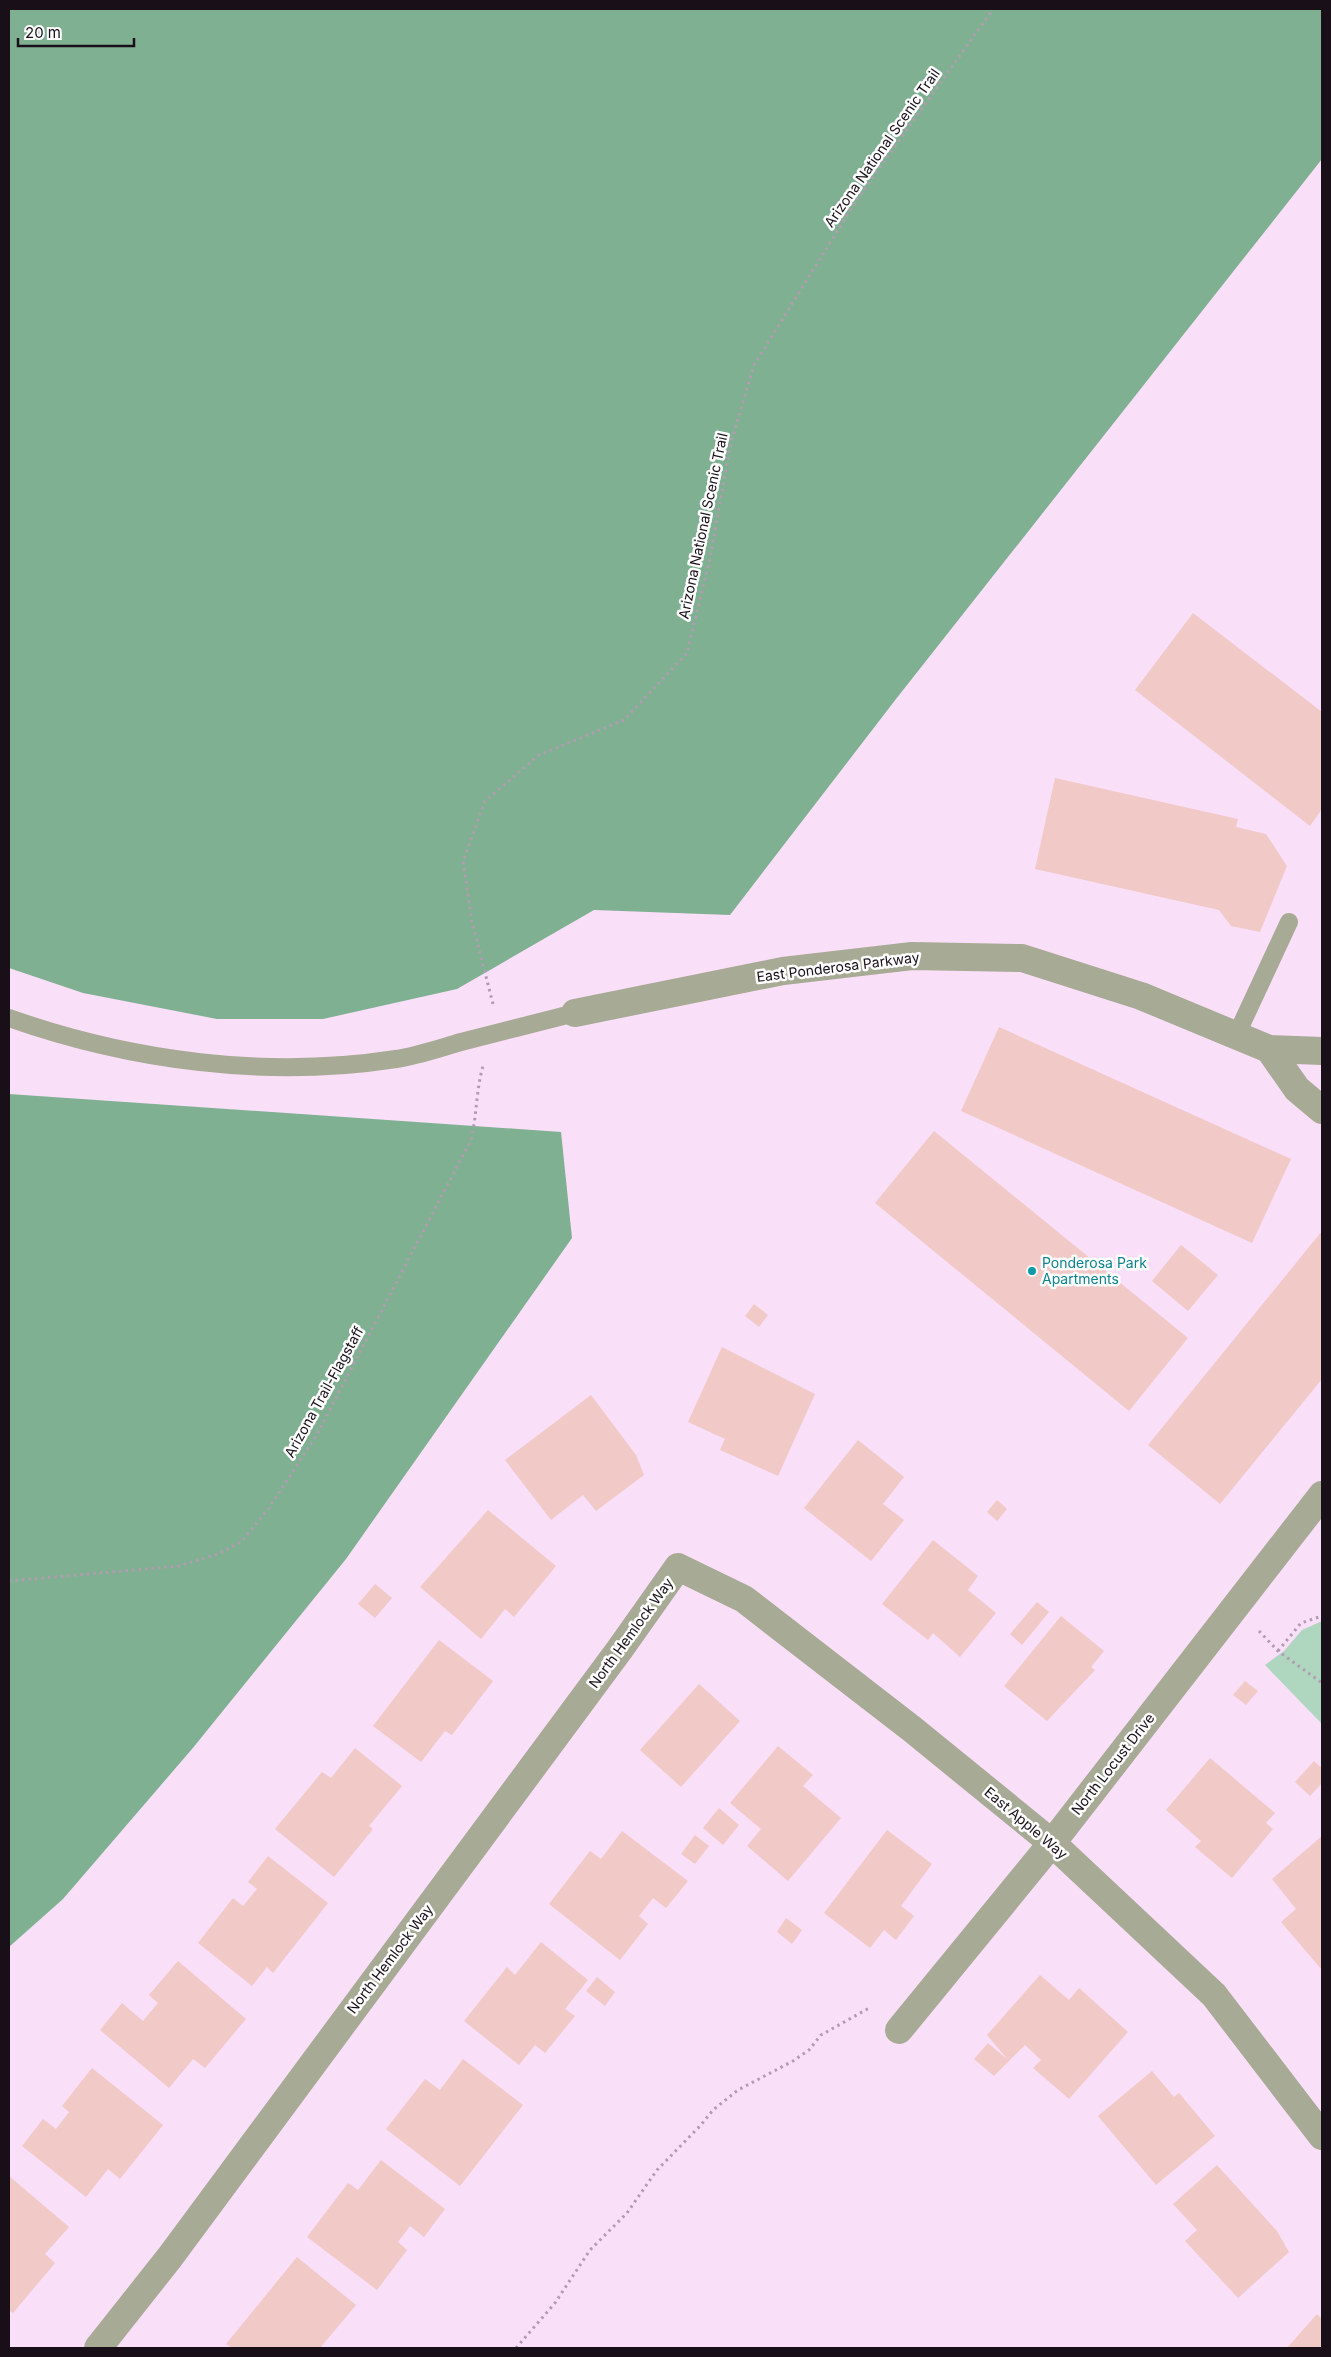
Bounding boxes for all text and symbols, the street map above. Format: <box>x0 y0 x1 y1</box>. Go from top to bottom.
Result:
scale bar <box>18 15 134 47</box>
text: 20 m <box>25 23 61 42</box>
street label: Arizona National Scenic Trail <box>820 65 943 230</box>
street label: Arizona National Scenic Trail <box>674 431 731 620</box>
street label: East Ponderosa Parkway <box>755 948 921 985</box>
place label: Ponderosa Park Apartments <box>1042 1254 1147 1287</box>
marker: Ponderosa Park Apartments <box>1026 1265 1038 1277</box>
street label: Arizona Trail-Flagstaff <box>281 1323 367 1460</box>
street label: North Hemlock Way <box>585 1574 676 1691</box>
street label: North Locust Drive <box>1068 1709 1158 1818</box>
street label: East Apple Way <box>981 1783 1071 1862</box>
street label: North Hemlock Way <box>343 1901 436 2017</box>

